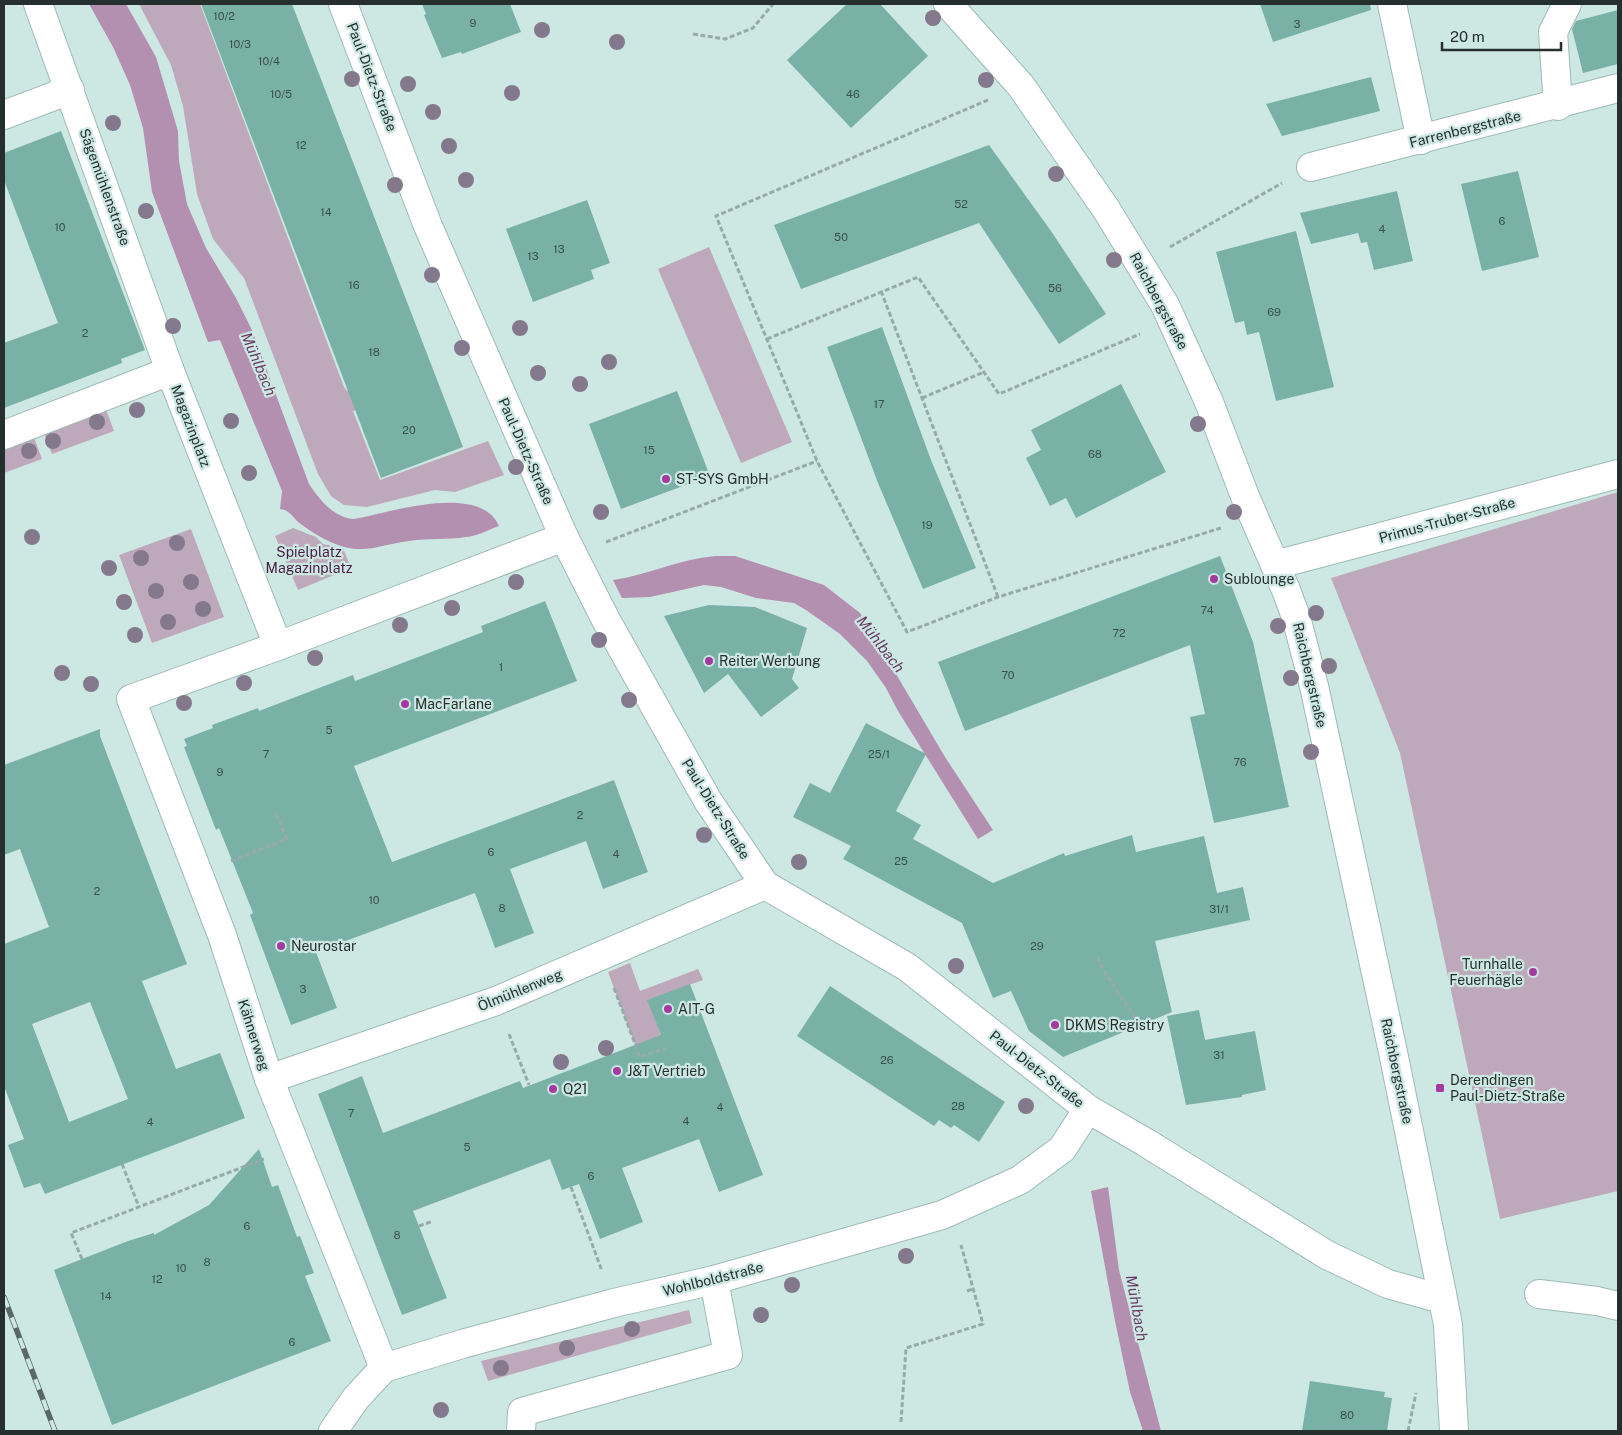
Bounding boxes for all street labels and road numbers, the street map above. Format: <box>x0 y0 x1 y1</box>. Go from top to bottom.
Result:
street label: Paul-Dietz-Straße <box>344 20 400 134</box>
street label: Farrenbergstraße <box>1408 107 1522 151</box>
street label: Sägemühlenstraße <box>76 126 134 248</box>
street label: Raichbergstraße <box>1127 250 1191 352</box>
street label: Magazinplatz <box>168 383 214 470</box>
street label: Paul-Dietz-Straße <box>495 395 557 507</box>
street label: Primus-Truber-Straße <box>1377 494 1517 546</box>
street label: Raichbergstraße <box>1290 621 1330 729</box>
street label: Paul-Dietz-Straße <box>679 756 753 862</box>
street label: Ölmühlenweg <box>475 964 565 1014</box>
street label: Kähnerweg <box>235 997 273 1073</box>
street label: Raichbergstraße <box>1378 1017 1416 1125</box>
street label: Paul-Dietz-Straße <box>987 1027 1087 1111</box>
street label: Wohlboldstraße <box>661 1259 765 1299</box>

